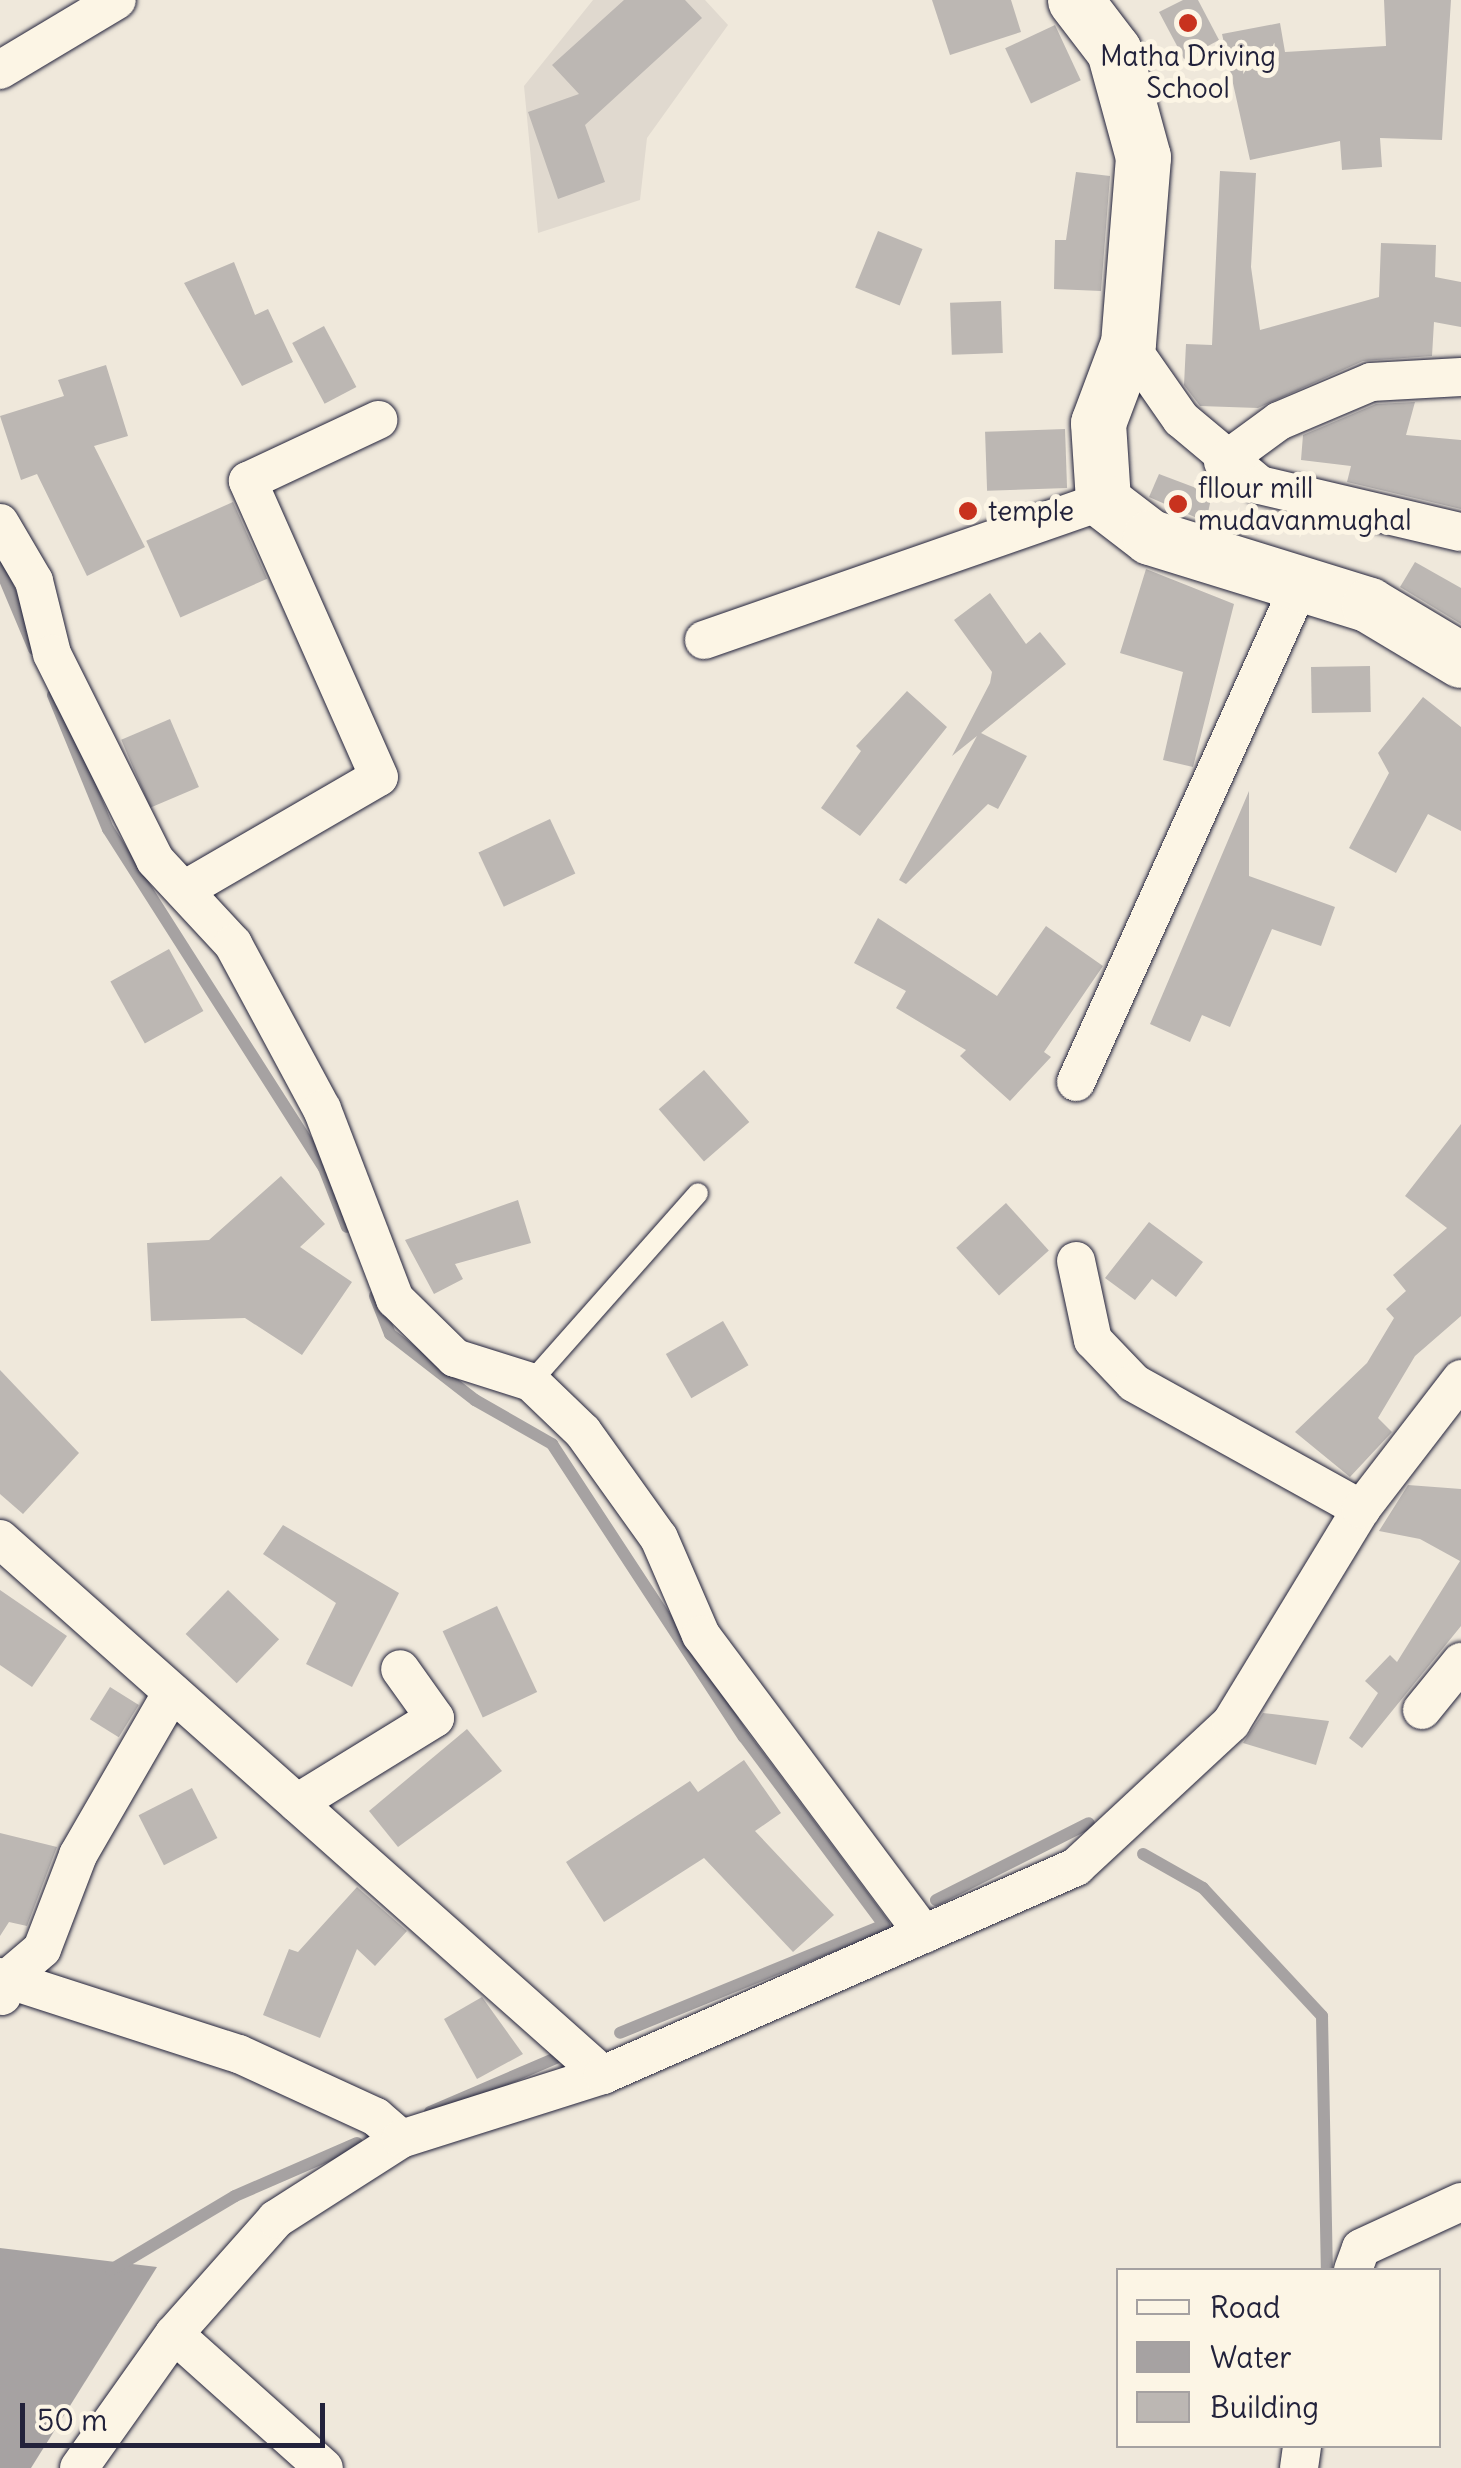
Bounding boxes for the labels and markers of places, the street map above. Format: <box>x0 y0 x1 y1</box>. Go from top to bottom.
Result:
marker: Matha Driving School <box>1177 12 1199 34</box>
place label: Matha Driving School <box>1100 39 1276 105</box>
place label: fllour mill mudavanmughal <box>1198 471 1411 537</box>
marker: fllour mill mudavanmughal <box>1167 493 1189 515</box>
place label: temple <box>988 494 1074 528</box>
marker: temple <box>957 500 979 522</box>

